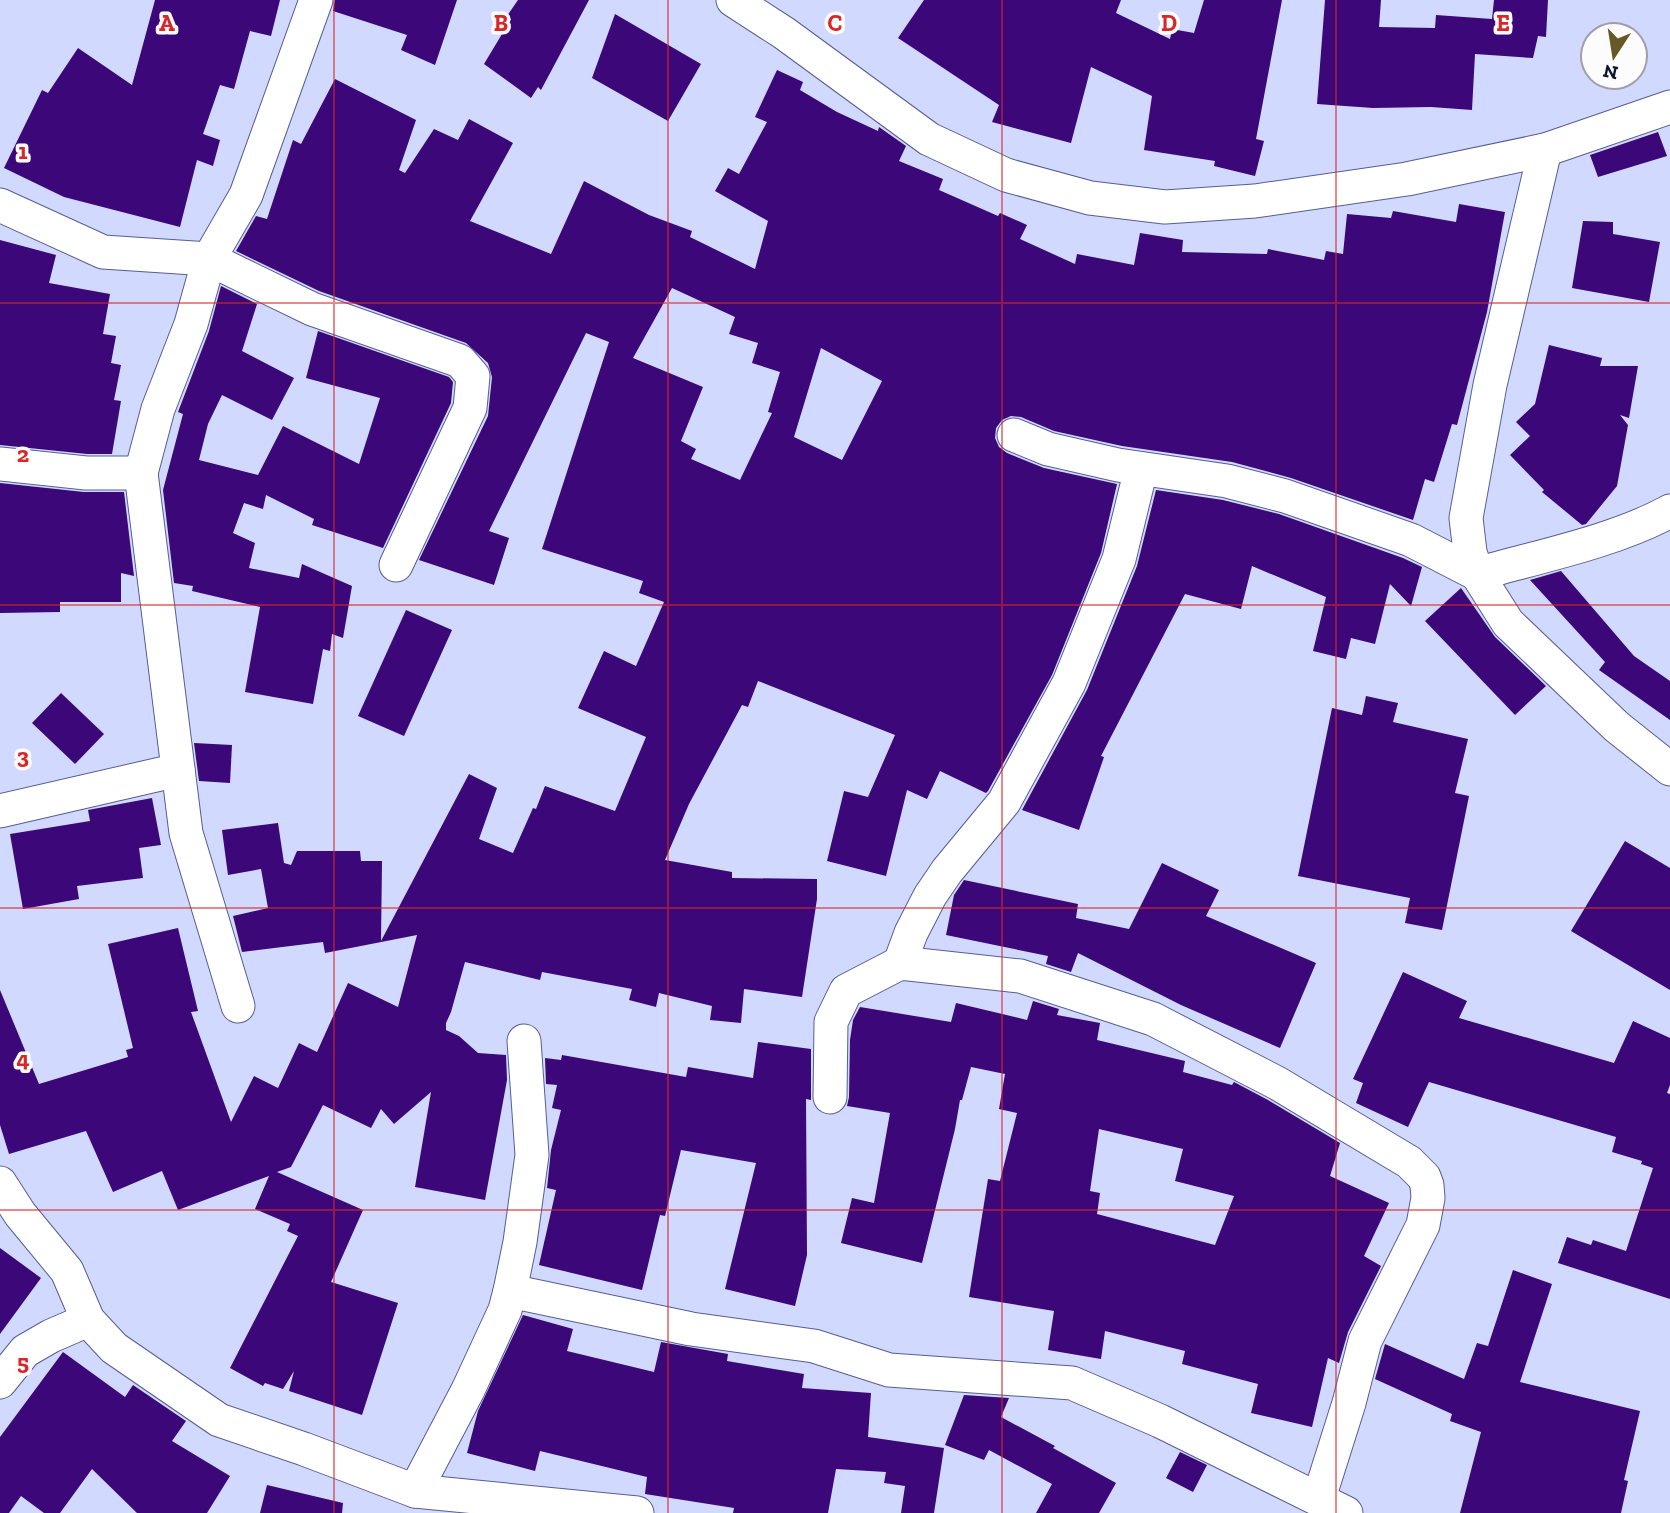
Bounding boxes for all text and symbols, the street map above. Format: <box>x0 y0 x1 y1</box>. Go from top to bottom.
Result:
text: A <box>159 9 175 37</box>
text: B <box>494 9 508 37</box>
text: C <box>828 9 842 37</box>
text: D <box>1161 9 1177 37</box>
text: E <box>1496 9 1510 37</box>
north arrow <box>1579 21 1649 91</box>
text: N <box>1601 59 1620 85</box>
text: 1 <box>18 137 28 165</box>
text: 2 <box>17 440 29 468</box>
text: 3 <box>17 742 29 770</box>
text: 4 <box>16 1045 30 1073</box>
text: 5 <box>17 1348 29 1376</box>

